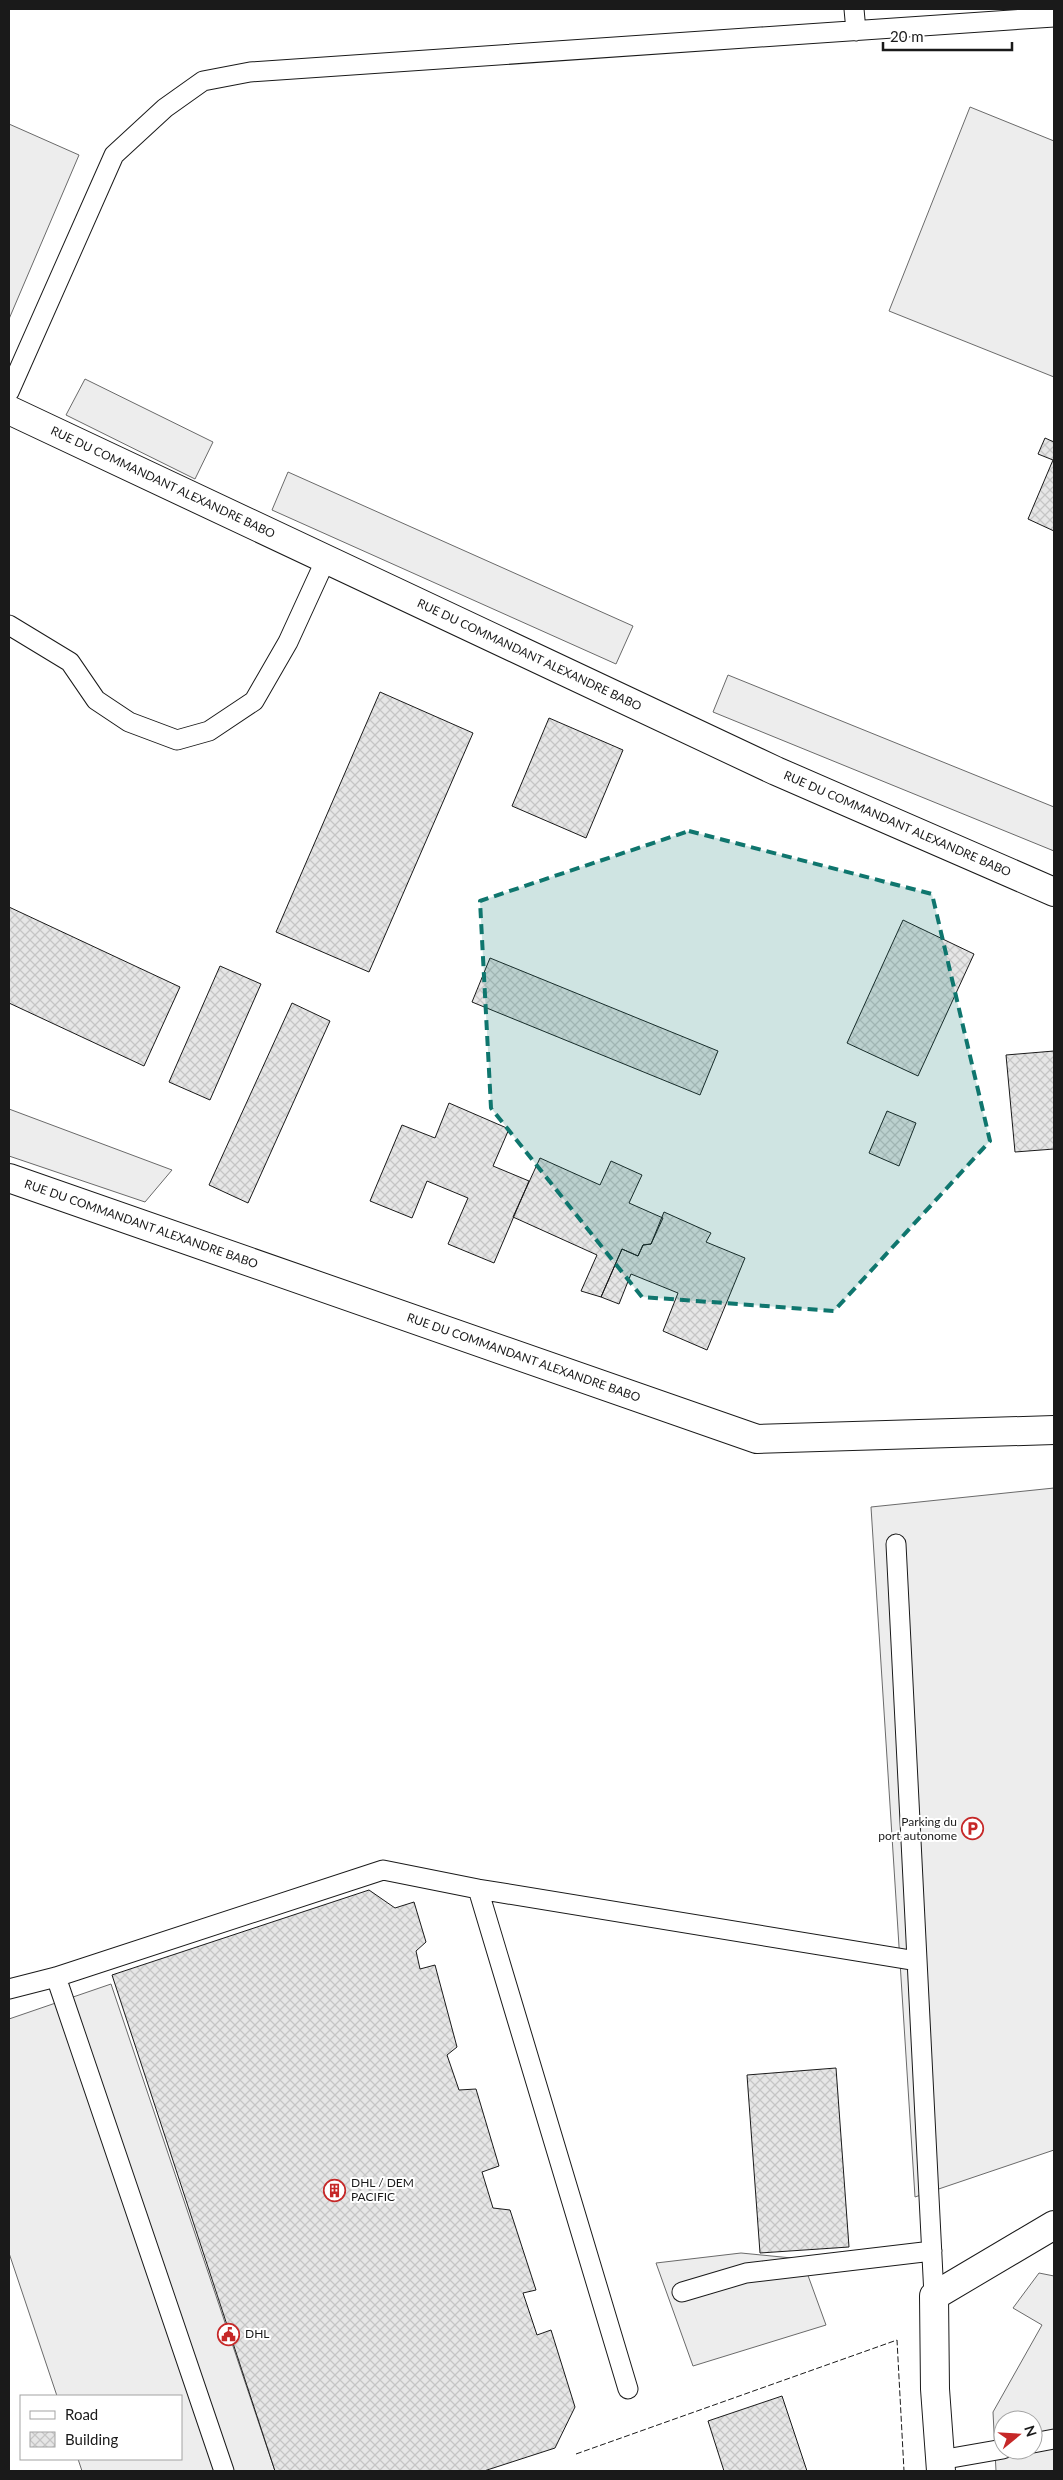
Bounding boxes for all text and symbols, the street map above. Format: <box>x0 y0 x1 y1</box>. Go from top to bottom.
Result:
scale bar <box>883 20 1012 52</box>
text: 20 m <box>890 27 924 45</box>
street label: RUE DU COMMANDANT ALEXANDRE BABO <box>48 423 278 541</box>
street label: RUE DU COMMANDANT ALEXANDRE BABO <box>415 595 644 714</box>
street label: RUE DU COMMANDANT ALEXANDRE BABO <box>782 767 1014 880</box>
street label: RUE DU COMMANDANT ALEXANDRE BABO <box>23 1176 260 1271</box>
street label: RUE DU COMMANDANT ALEXANDRE BABO <box>405 1309 643 1405</box>
place label: Parking du port autonome <box>878 1814 957 1843</box>
parking icon: Parking du port autonome <box>961 1817 985 1841</box>
place label: DHL / DEM PACIFIC <box>351 2175 414 2204</box>
building icon: DHL / DEM PACIFIC <box>323 2178 347 2202</box>
public building icon: DHL <box>217 2322 241 2346</box>
place label: DHL <box>245 2326 269 2341</box>
legend <box>20 2395 182 2460</box>
text: Road <box>65 2405 98 2423</box>
north arrow <box>993 2410 1043 2460</box>
text: N <box>1021 2423 1041 2439</box>
text: Building <box>65 2430 118 2448</box>

